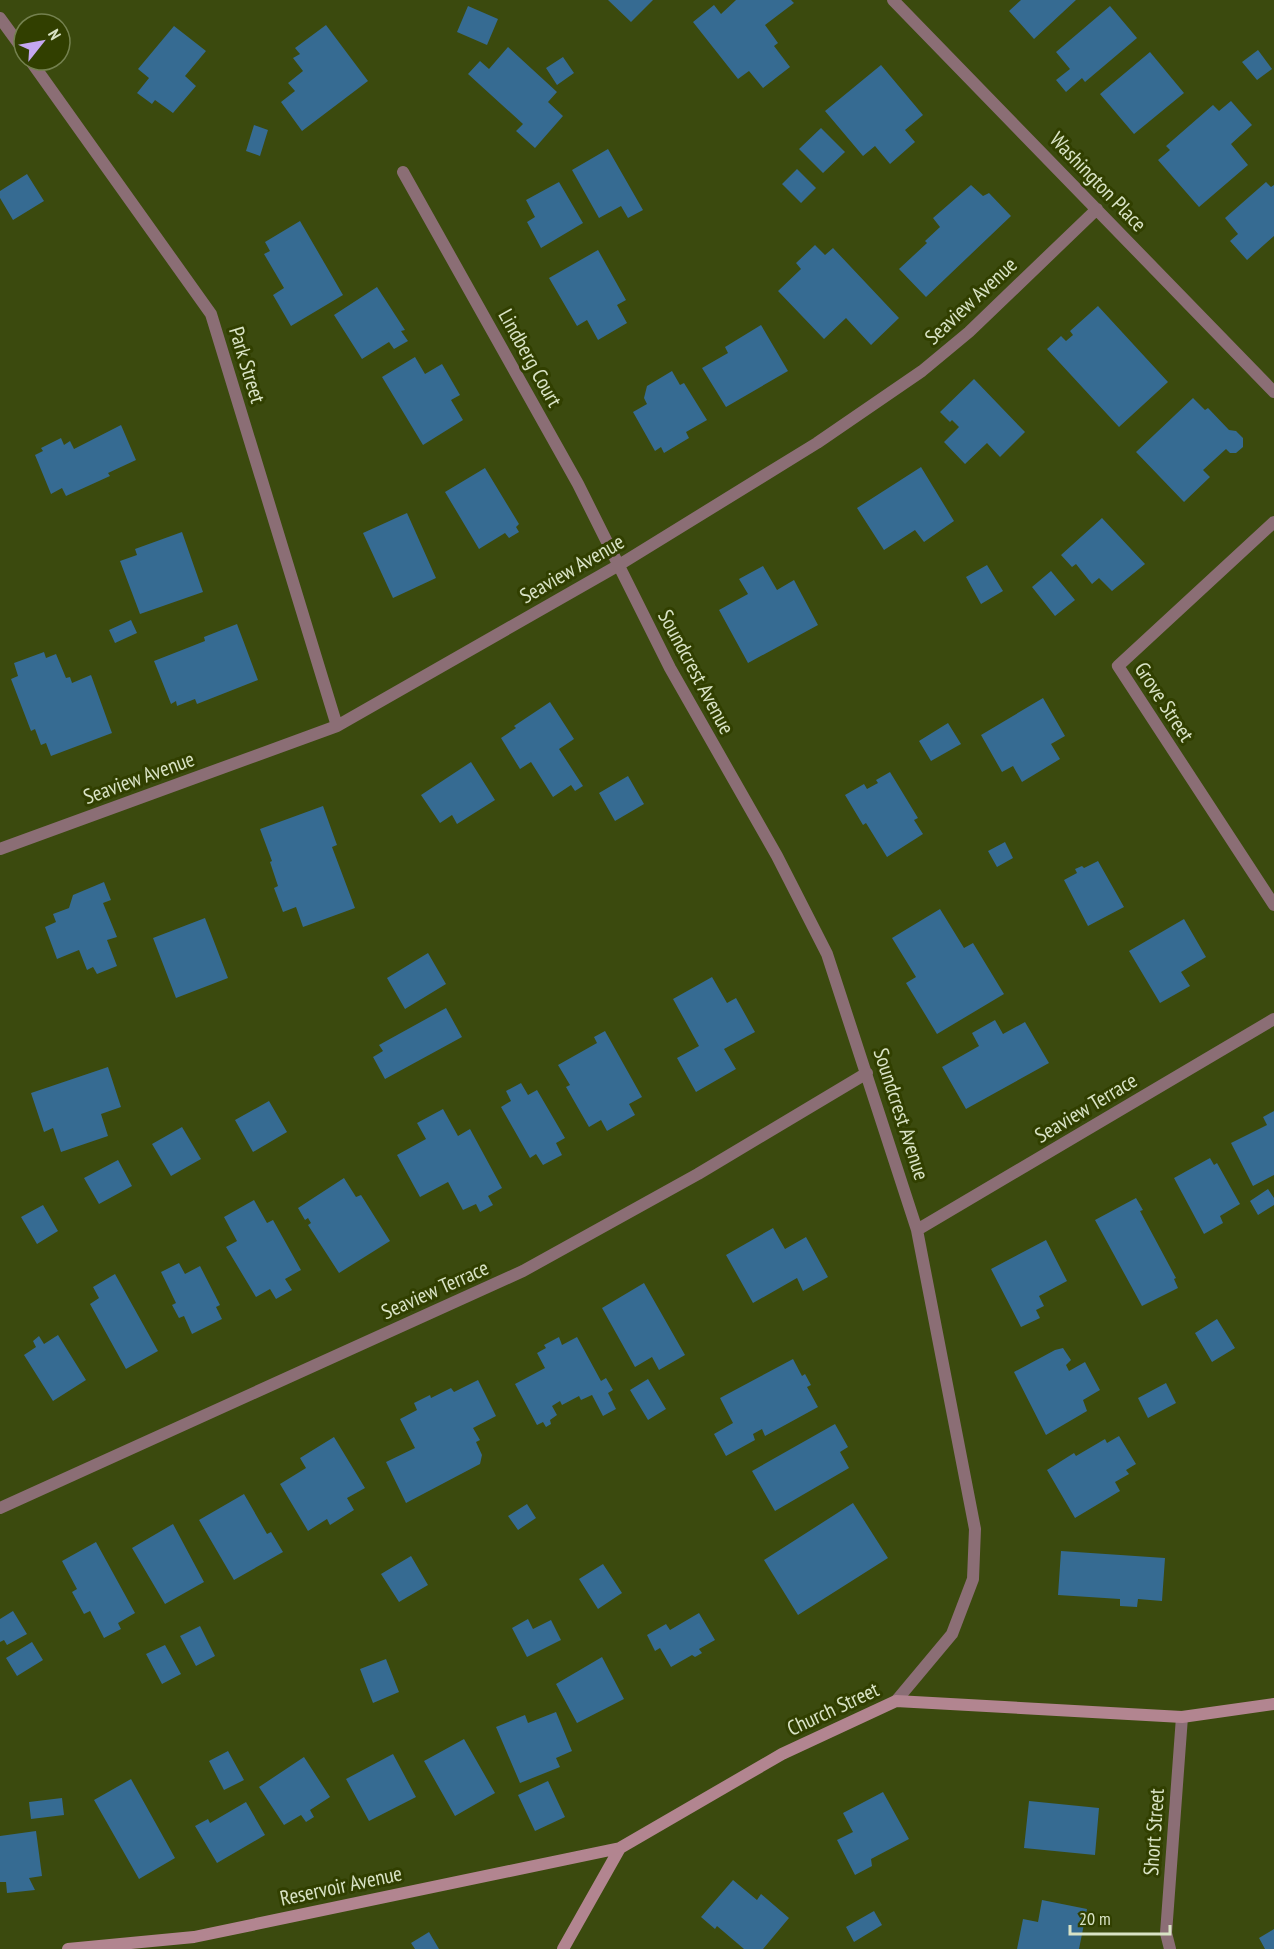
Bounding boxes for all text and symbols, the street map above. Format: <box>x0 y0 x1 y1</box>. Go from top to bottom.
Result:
north arrow <box>12 12 72 72</box>
text: N <box>44 25 66 43</box>
street label: Washington Place <box>1044 126 1152 237</box>
street label: Seaview Avenue <box>919 251 1022 350</box>
street label: Lindberg Court <box>492 304 569 412</box>
street label: Park Street <box>223 323 272 407</box>
street label: Seaview Avenue <box>515 528 629 609</box>
street label: Soundcrest Avenue <box>652 605 741 739</box>
street label: Grove Street <box>1129 657 1200 747</box>
street label: Seaview Avenue <box>80 745 198 810</box>
street label: Soundcrest Avenue <box>867 1044 936 1183</box>
street label: Seaview Terrace <box>1030 1066 1142 1149</box>
street label: Seaview Terrace <box>377 1254 493 1325</box>
street label: Church Street <box>783 1675 883 1742</box>
street label: Short Street <box>1137 1787 1170 1876</box>
street label: Reservoir Avenue <box>277 1859 404 1912</box>
scale bar <box>1070 1898 1170 1936</box>
text: 20 m <box>1079 1907 1111 1930</box>

